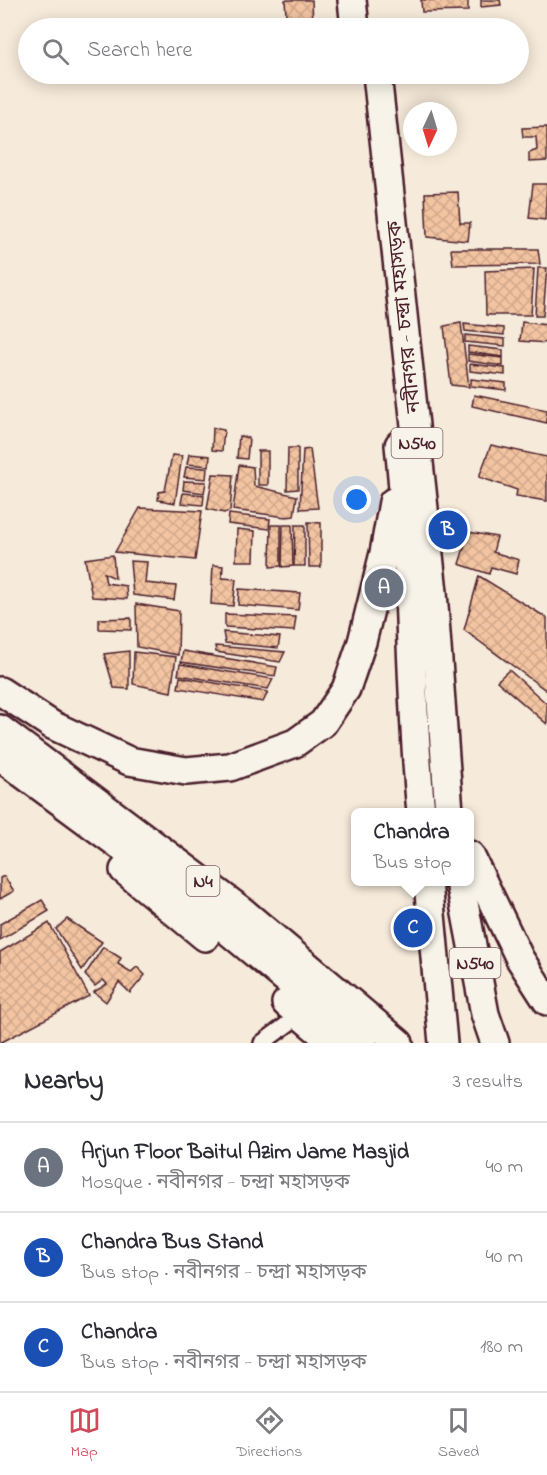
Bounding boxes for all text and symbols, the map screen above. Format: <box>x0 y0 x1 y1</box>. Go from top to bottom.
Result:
search box <box>18 18 529 84</box>
icon: search <box>39 35 72 68</box>
text: Search here <box>87 35 192 67</box>
north arrow <box>403 102 457 156</box>
street label: নবীনগর - চন্দ্রা মহাসড়ক <box>381 218 430 415</box>
road number: N540 <box>392 428 442 458</box>
your location <box>342 485 371 514</box>
pin: B <box>428 508 468 552</box>
pin: A <box>364 566 404 610</box>
popup <box>351 808 474 886</box>
text: Chandra <box>373 817 450 849</box>
text: Bus stop <box>373 849 452 878</box>
road number: N4 <box>186 866 220 896</box>
pin: C <box>394 906 432 950</box>
road number: N540 <box>450 948 500 978</box>
text: Nearby <box>24 1063 103 1101</box>
text: 3 results <box>453 1068 523 1097</box>
text: Arjun Floor Baitul Azim Jame Masjid <box>81 1137 409 1169</box>
text: A <box>37 1153 50 1182</box>
text: 40 m <box>486 1153 523 1182</box>
text: Mosque · নবীনগর - চন্দ্রা মহাসড়ক <box>81 1169 350 1198</box>
text: Chandra Bus Stand <box>81 1227 263 1259</box>
text: B <box>37 1243 50 1272</box>
text: 40 m <box>486 1243 523 1272</box>
text: Bus stop · নবীনগর - চন্দ্রা মহাসড়ক <box>81 1259 367 1288</box>
text: Chandra <box>81 1317 157 1349</box>
text: C <box>38 1333 49 1362</box>
text: 180 m <box>480 1333 523 1362</box>
text: Bus stop · নবীনগর - চন্দ্রা মহাসড়ক <box>81 1349 367 1378</box>
tab: Map <box>68 1404 101 1464</box>
tab: Directions <box>236 1404 302 1464</box>
tab: Saved <box>438 1404 479 1464</box>

